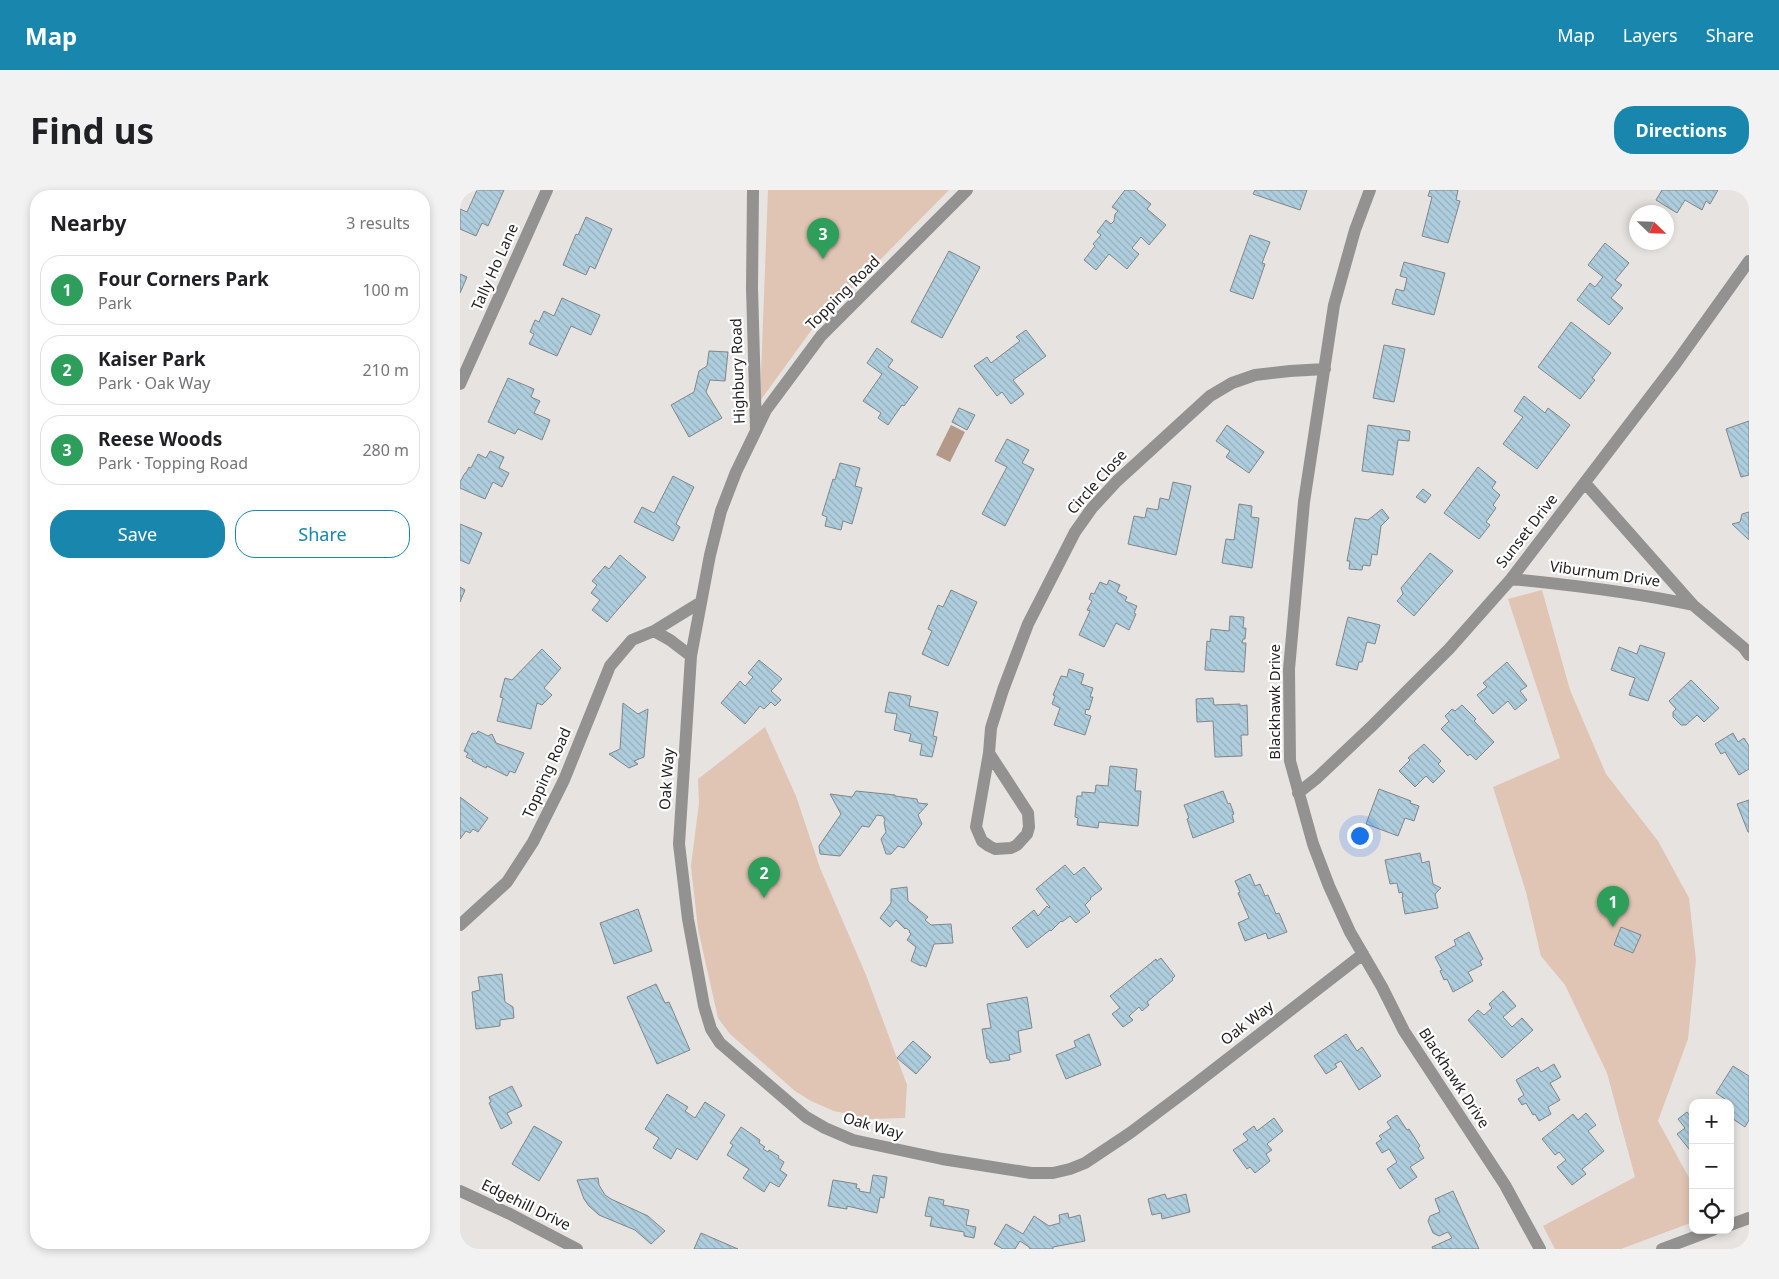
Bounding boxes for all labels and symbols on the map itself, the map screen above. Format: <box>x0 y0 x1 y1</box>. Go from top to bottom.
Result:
north arrow <box>1629 205 1674 250</box>
pin: 3 <box>807 218 839 259</box>
street label: Tally Ho Lane <box>466 220 522 313</box>
street label: Topping Road <box>801 251 884 334</box>
street label: Highbury Road <box>725 318 749 424</box>
street label: Circle Close <box>1062 445 1131 518</box>
street label: Sunset Drive <box>1491 489 1561 572</box>
street label: Viburnum Drive <box>1549 555 1662 591</box>
street label: Blackhawk Drive <box>1264 644 1284 760</box>
street label: Topping Road <box>517 724 575 821</box>
street label: Oak Way <box>654 747 678 810</box>
your location <box>1347 823 1373 849</box>
pin: 2 <box>748 857 780 898</box>
pin: 1 <box>1597 886 1629 927</box>
street label: Oak Way <box>1216 995 1277 1049</box>
street label: Blackhawk Drive <box>1415 1023 1495 1131</box>
street label: Oak Way <box>841 1107 906 1143</box>
street label: Edgehill Drive <box>478 1174 574 1234</box>

